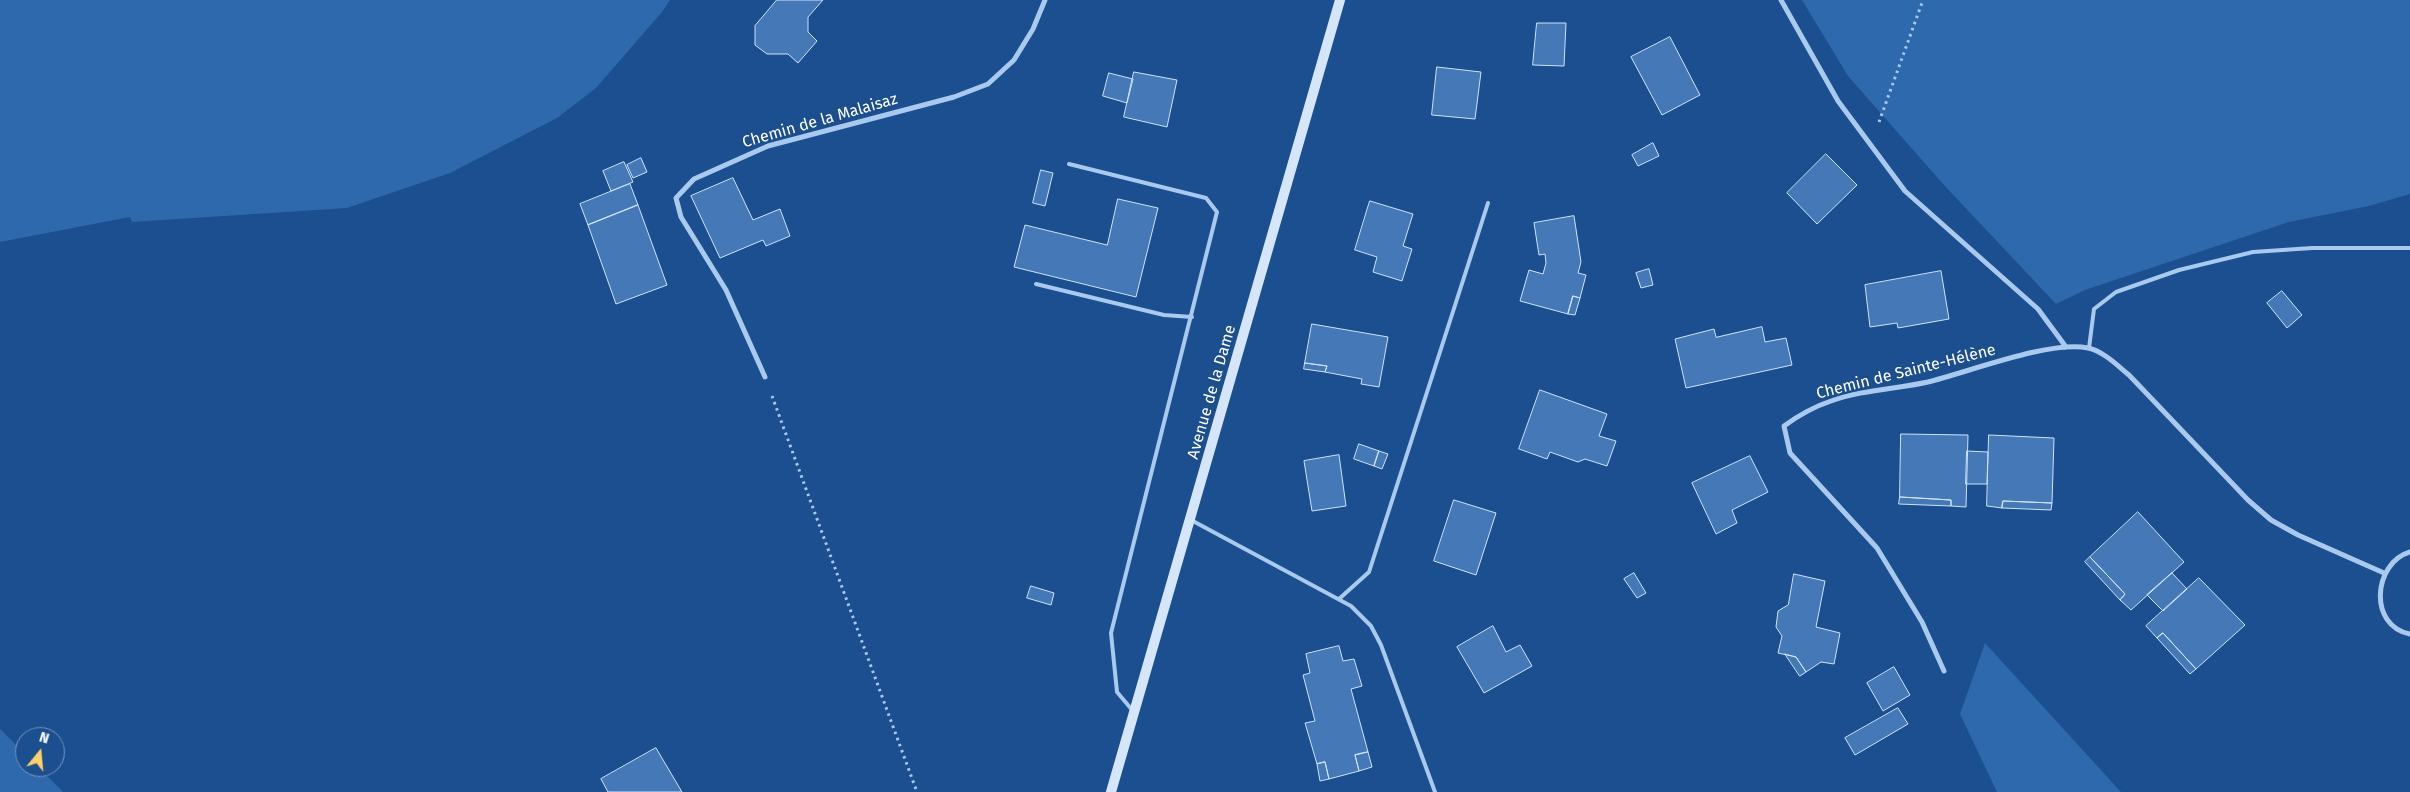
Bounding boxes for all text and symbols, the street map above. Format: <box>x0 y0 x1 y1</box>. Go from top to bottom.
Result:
street label: Chemin de la Malaisaz <box>740 90 900 152</box>
street label: Avenue de la Dame <box>1184 323 1240 461</box>
street label: Chemin de Sainte-Hélène <box>1814 340 1998 404</box>
north arrow <box>15 727 65 777</box>
text: N <box>37 729 51 748</box>

